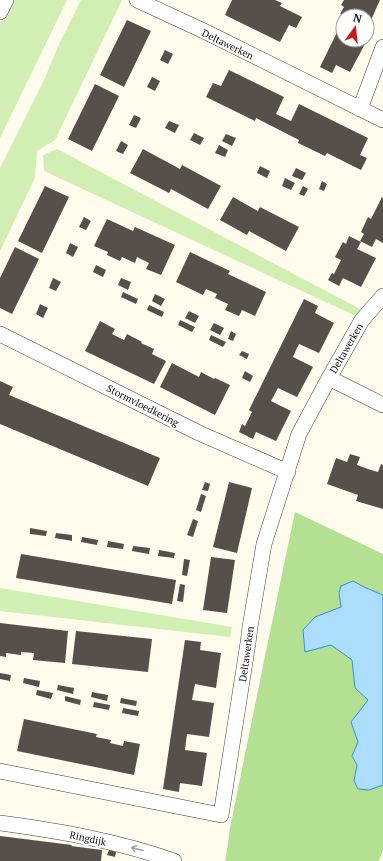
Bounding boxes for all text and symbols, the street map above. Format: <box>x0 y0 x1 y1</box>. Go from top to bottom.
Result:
north arrow <box>335 8 375 48</box>
text: N <box>352 10 364 26</box>
street label: Deltawerken <box>200 26 256 63</box>
street label: Deltawerken <box>327 321 366 376</box>
street label: Stormvloedkering <box>104 382 182 430</box>
street label: Deltawerken <box>236 625 257 683</box>
street label: Ringdijk <box>68 828 108 849</box>
one-way arrow <box>131 845 144 853</box>

